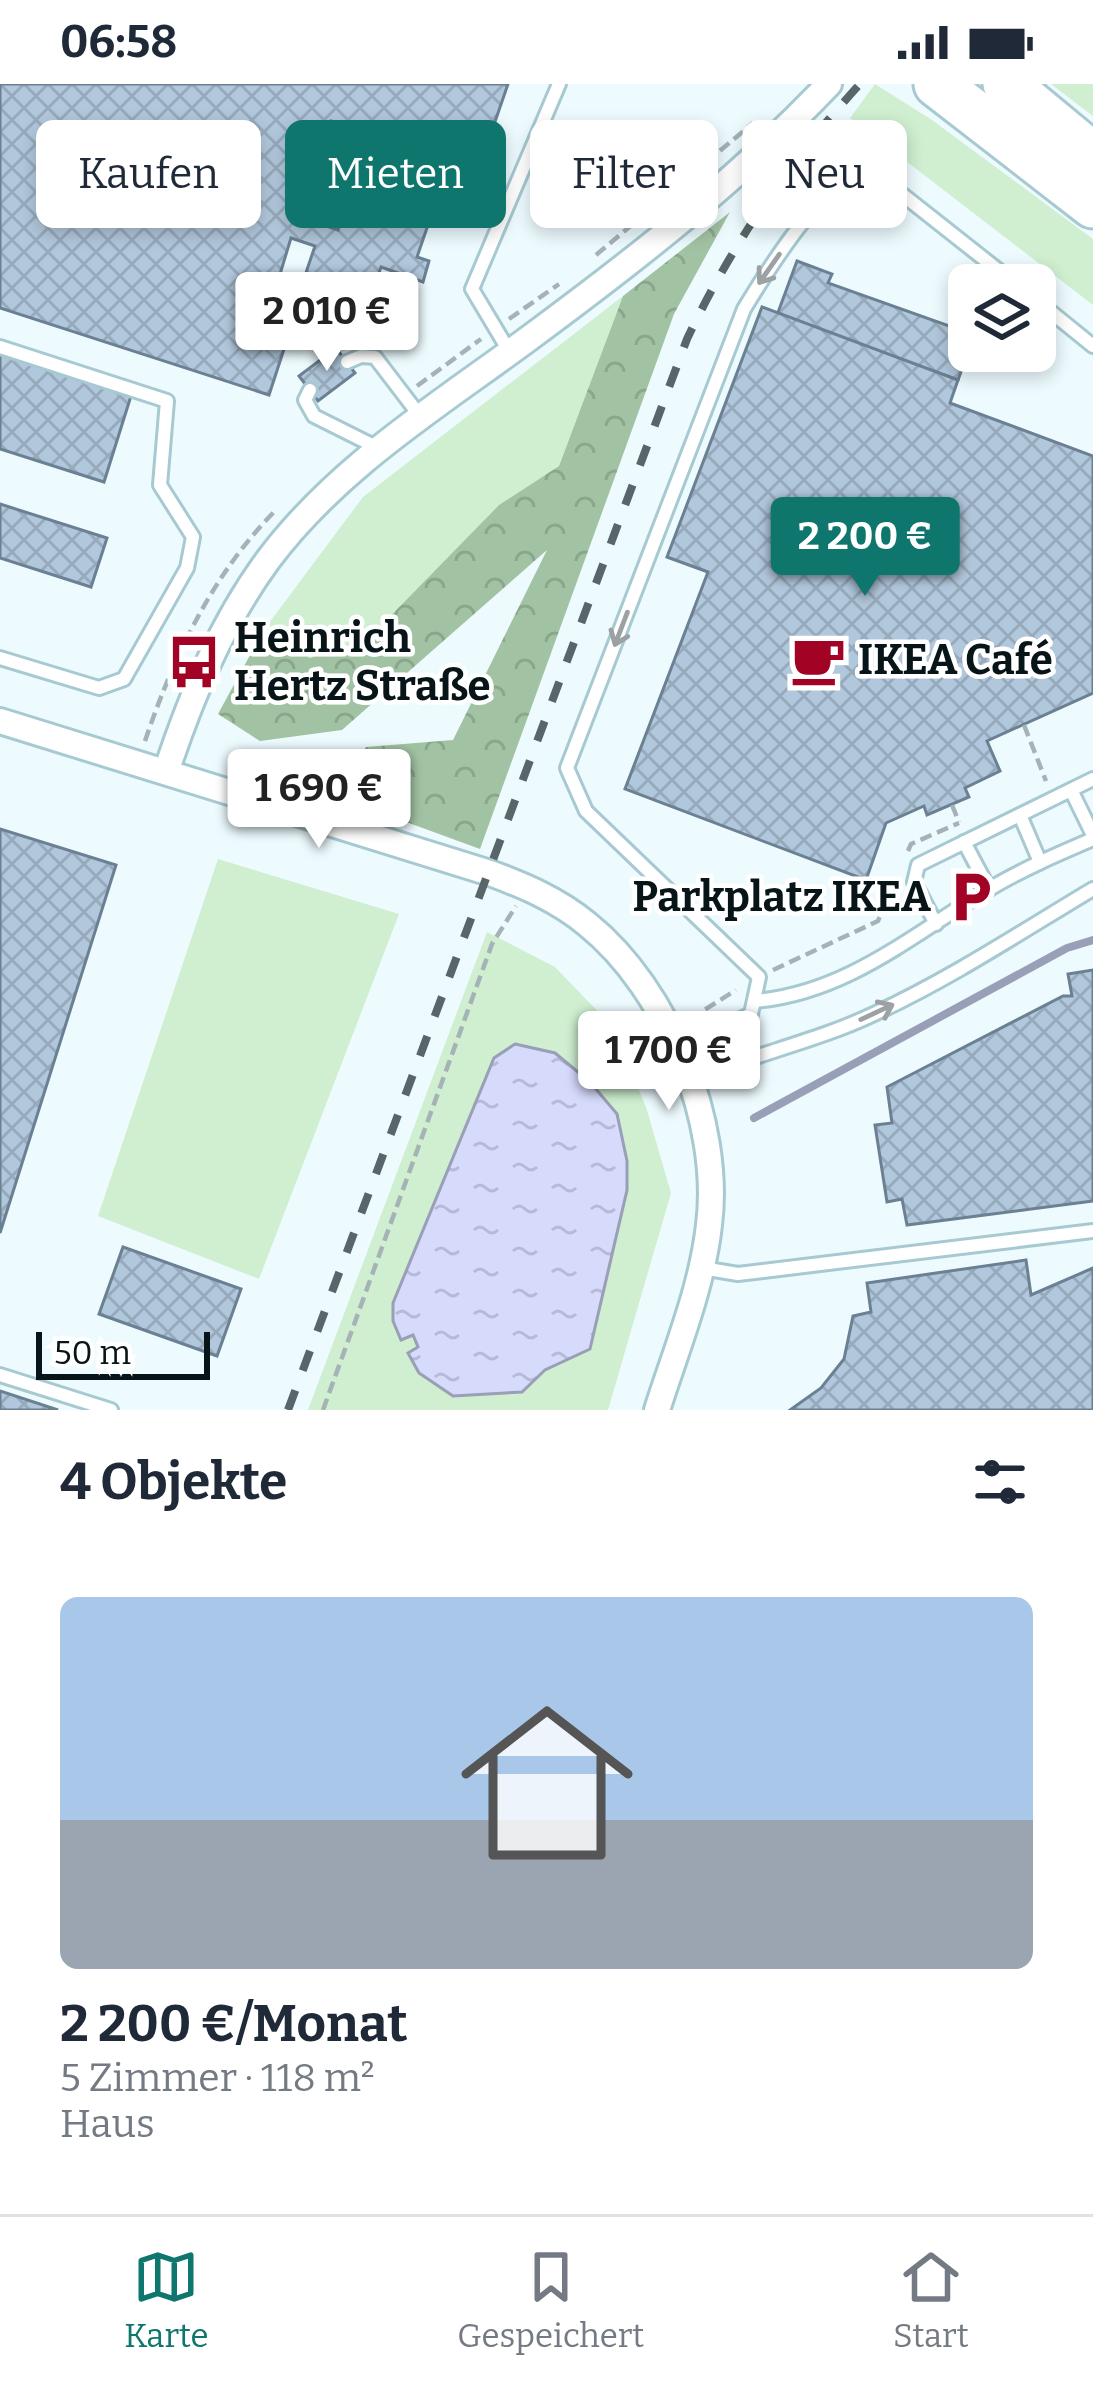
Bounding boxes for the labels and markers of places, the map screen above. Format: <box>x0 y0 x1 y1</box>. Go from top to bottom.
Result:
pin: 2 010 € <box>216 272 438 374</box>
pin: 2 200 € <box>754 497 976 599</box>
place label: Heinrich Hertz Straße <box>234 613 491 711</box>
cafe icon: IKEA Café <box>789 631 847 689</box>
bus stop icon: Heinrich Hertz Straße <box>165 633 223 691</box>
place label: IKEA Café <box>858 635 1053 685</box>
pin: 1 690 € <box>208 749 430 851</box>
parking icon: Parkplatz IKEA <box>942 868 1000 926</box>
place label: Parkplatz IKEA <box>633 872 931 922</box>
pin: 1 700 € <box>558 1011 780 1113</box>

